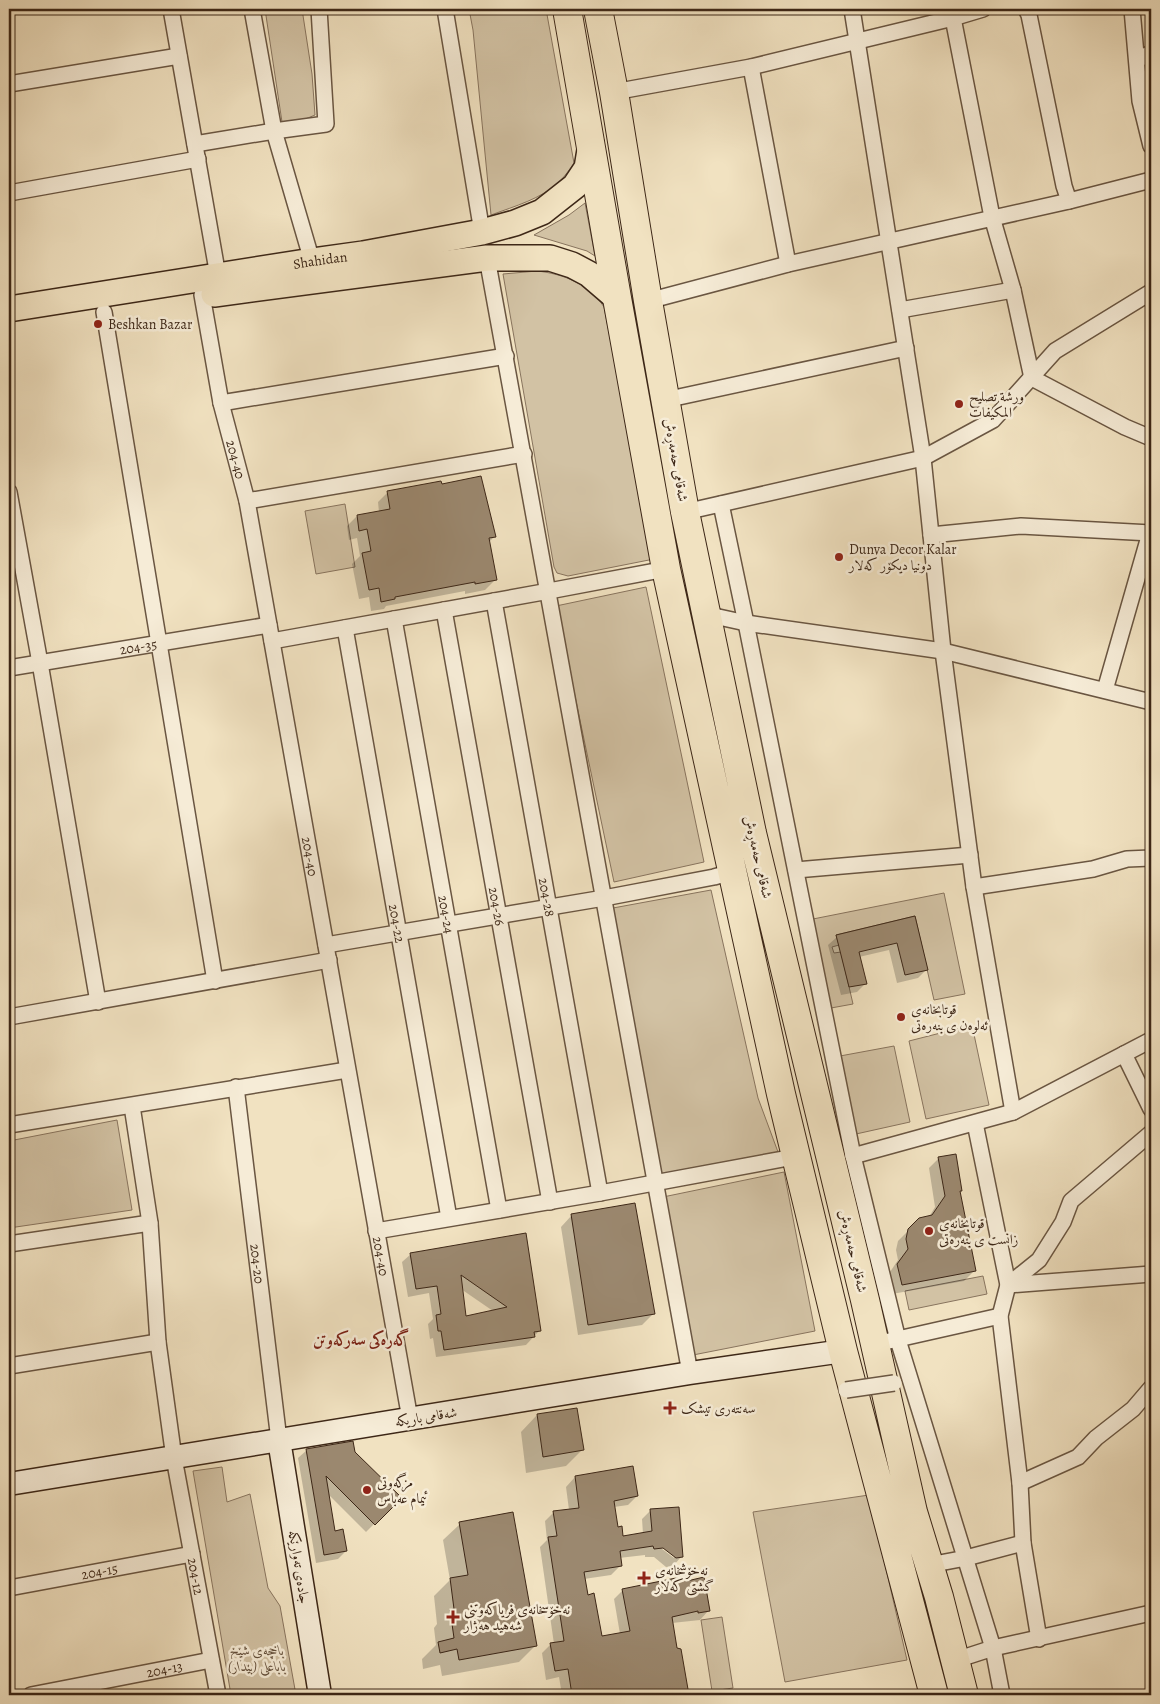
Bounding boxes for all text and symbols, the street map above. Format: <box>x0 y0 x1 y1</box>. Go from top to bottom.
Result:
street label: Shahidan <box>292 247 349 273</box>
place label: Beshkan Bazar <box>108 315 193 334</box>
marker: Beshkan Bazar <box>92 318 104 330</box>
place label: ورشة تصليح المكيفات <box>969 387 1024 422</box>
marker: ورشة تصليح المكيفات <box>953 398 965 410</box>
street label: شەقامی حەمەڕەش <box>657 417 693 504</box>
street label: 204-40 <box>222 438 250 481</box>
place label: Dunya Decor Kalar دونیا دیکۆر کەلار <box>847 540 957 575</box>
marker: Dunya Decor Kalar دونیا دیکۆر کەلار <box>833 551 845 563</box>
street label: 204-35 <box>118 634 158 659</box>
street label: شەقامی حەمەڕەش <box>737 814 777 901</box>
street label: 204-40 <box>297 835 323 878</box>
street label: 204-28 <box>534 876 560 918</box>
street label: 204-26 <box>484 885 510 927</box>
street label: 204-24 <box>434 894 459 935</box>
street label: 204-22 <box>384 903 410 945</box>
place label: قوتابخانەی ئەلوەن ی بنەرەتی <box>911 1000 988 1035</box>
marker: قوتابخانەی ئەلوەن ی بنەرەتی <box>895 1011 907 1023</box>
street label: شەقامی حەمەڕەش <box>832 1208 872 1295</box>
place label: قوتابخانەی زانست ی بنەرەتی <box>939 1214 1018 1249</box>
marker: قوتابخانەی زانست ی بنەرەتی <box>923 1225 935 1237</box>
street label: 204-40 <box>368 1235 394 1277</box>
street label: 204-20 <box>246 1243 269 1285</box>
district label: گەرەکی سەرکەوتن <box>313 1328 409 1351</box>
place label: سەنتەری تیشک <box>681 1399 756 1418</box>
marker: سەنتەری تیشک <box>663 1401 677 1415</box>
street label: شەقامی باریکە <box>394 1403 458 1431</box>
place label: مزگەوتی ئیمام عەباس <box>377 1472 428 1511</box>
marker: مزگەوتی ئیمام عەباس <box>361 1484 373 1496</box>
street label: جادەی تەوارێکە <box>284 1529 314 1605</box>
street label: 204-12 <box>183 1556 209 1597</box>
street label: 204-15 <box>80 1559 119 1584</box>
place label: نەخۆشخانەی گشتی کەلار <box>653 1561 714 1596</box>
marker: نەخۆشخانەی گشتی کەلار <box>637 1571 651 1585</box>
place label: نەخۆسخانەی فریاکەوتنی شەهید هەژار <box>462 1600 571 1635</box>
marker: نەخۆسخانەی فریاکەوتنی شەهید هەژار <box>446 1610 460 1624</box>
park label: باخچەی شێخ باباعلی (بێدار) <box>228 1641 286 1676</box>
street label: 204-13 <box>145 1656 184 1682</box>

